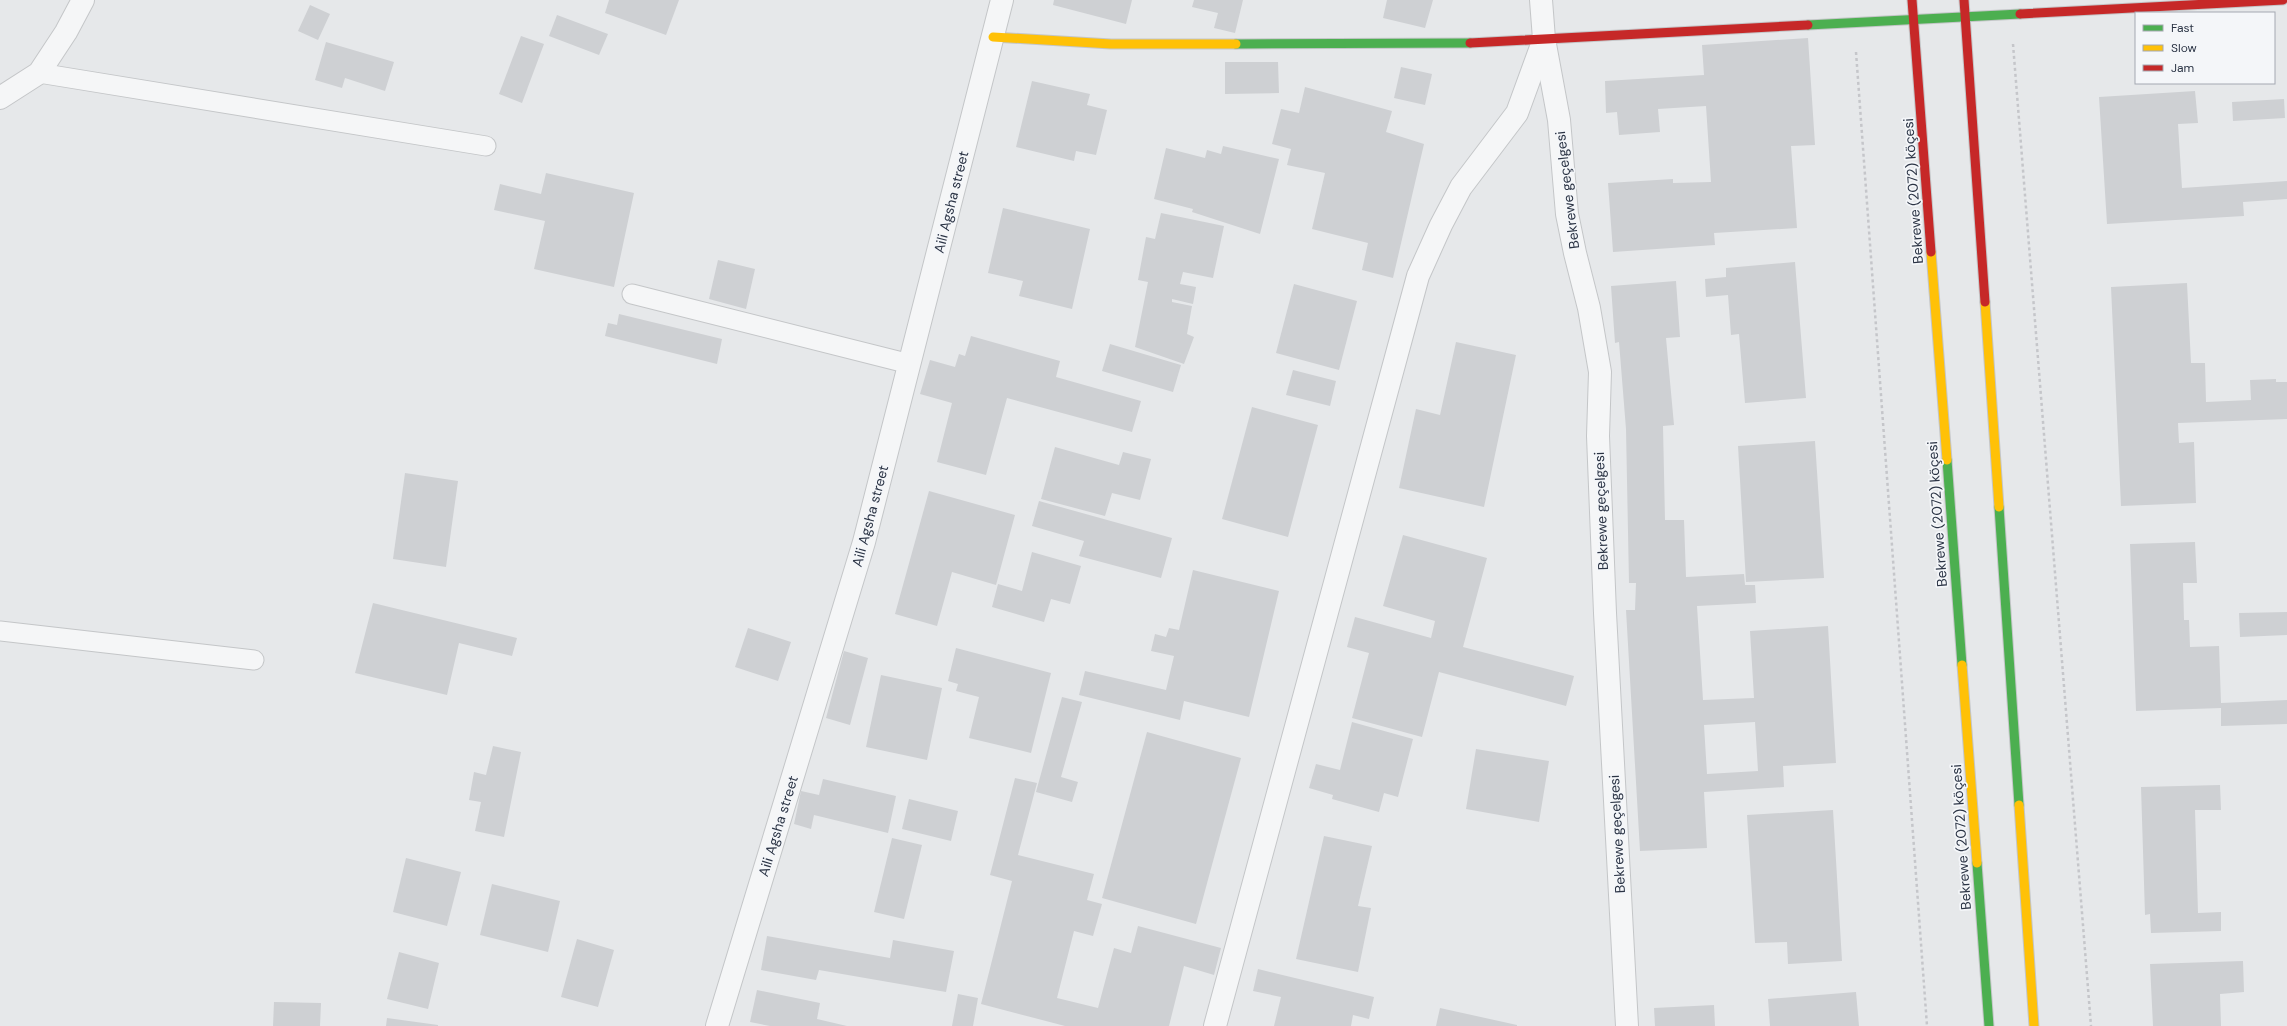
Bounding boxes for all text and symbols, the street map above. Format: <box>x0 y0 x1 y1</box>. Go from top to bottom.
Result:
legend <box>2135 12 2275 84</box>
text: Fast <box>2171 20 2194 36</box>
text: Slow <box>2171 40 2197 56</box>
text: Jam <box>2171 60 2194 76</box>
street label: Bekrewe (2072) köçesi <box>1899 118 1927 264</box>
street label: Bekrewe geçelgesi <box>1551 130 1583 250</box>
street label: Aili Agsha street <box>930 149 972 255</box>
street label: Bekrewe (2072) köçesi <box>1923 441 1951 587</box>
street label: Bekrewe geçelgesi <box>1590 451 1612 571</box>
street label: Aili Agsha street <box>848 463 892 569</box>
street label: Bekrewe (2072) köçesi <box>1947 764 1975 910</box>
street label: Aili Agsha street <box>754 773 802 879</box>
street label: Bekrewe geçelgesi <box>1605 774 1629 894</box>

